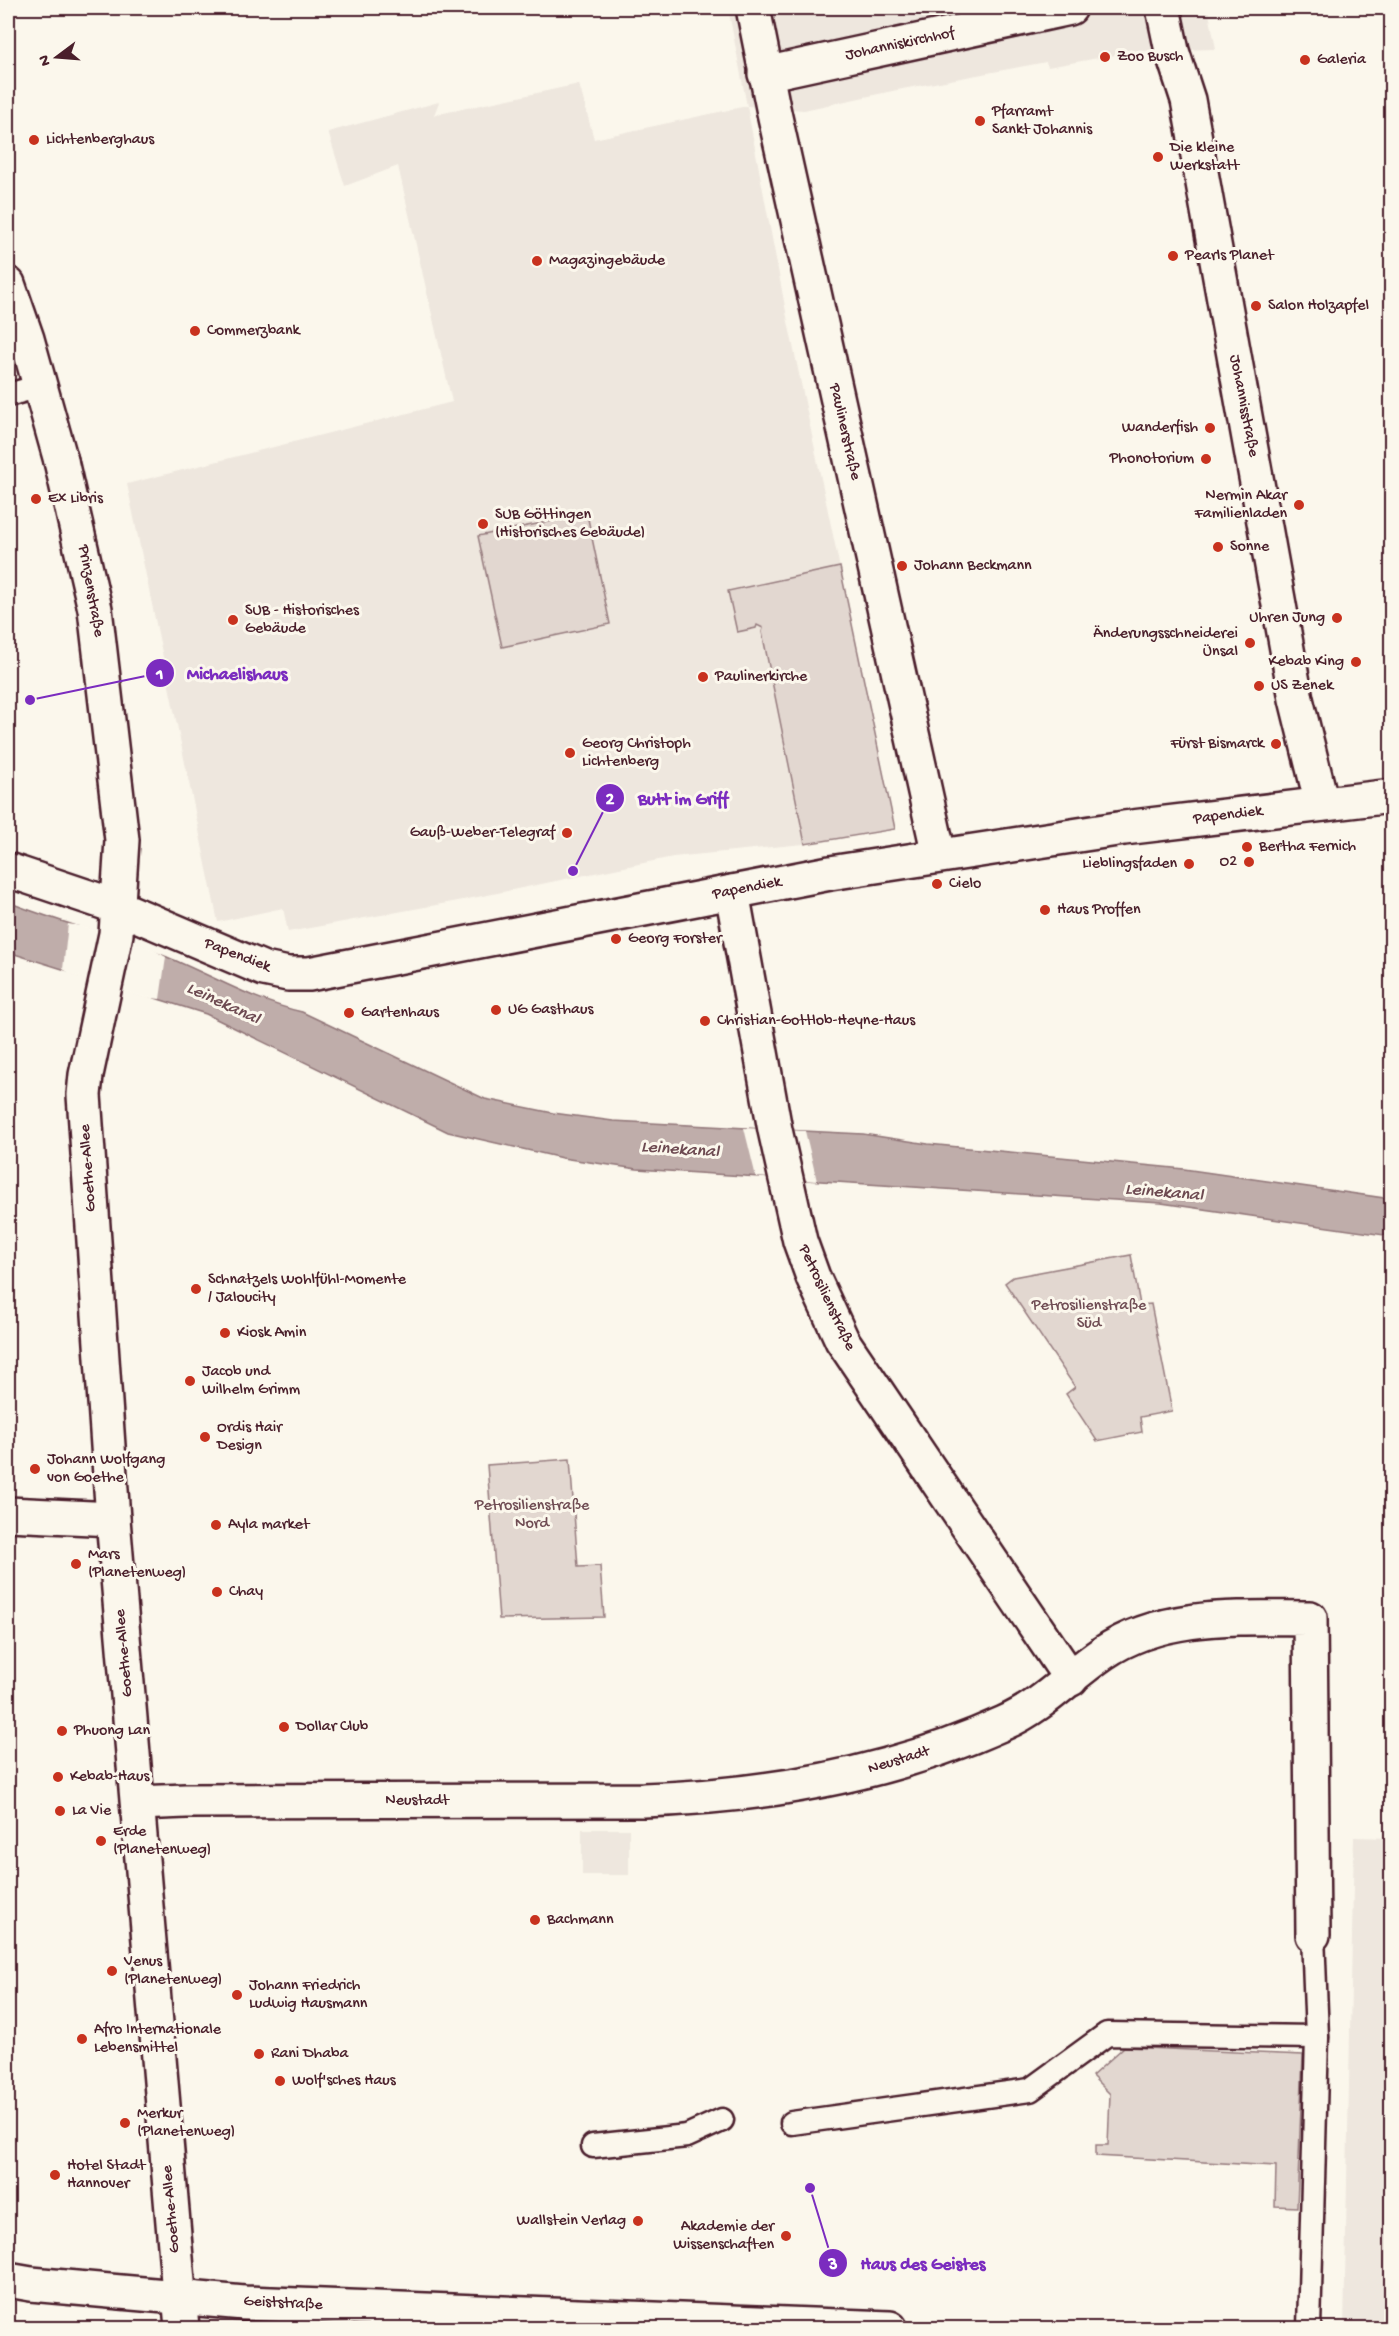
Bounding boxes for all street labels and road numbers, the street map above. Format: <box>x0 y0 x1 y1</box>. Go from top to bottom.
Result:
street label: Johanniskirchhof <box>844 24 957 66</box>
street label: Johannisstraße <box>1224 353 1262 459</box>
street label: Paulinerstraße <box>823 381 865 483</box>
street label: Prinzenstraße <box>72 542 108 639</box>
street label: Papendiek <box>1191 802 1266 830</box>
street label: Papendiek <box>710 873 785 905</box>
street label: Papendiek <box>200 934 275 978</box>
street label: Goethe-Allee <box>76 1123 102 1213</box>
street label: Petrosilienstraße <box>793 1241 859 1355</box>
street label: Goethe-Allee <box>112 1608 138 1698</box>
street label: Neustadt <box>866 1742 934 1779</box>
street label: Neustadt <box>385 1792 450 1811</box>
street label: Goethe-Allee <box>159 2164 185 2254</box>
street label: Geiststraße <box>243 2292 324 2316</box>

